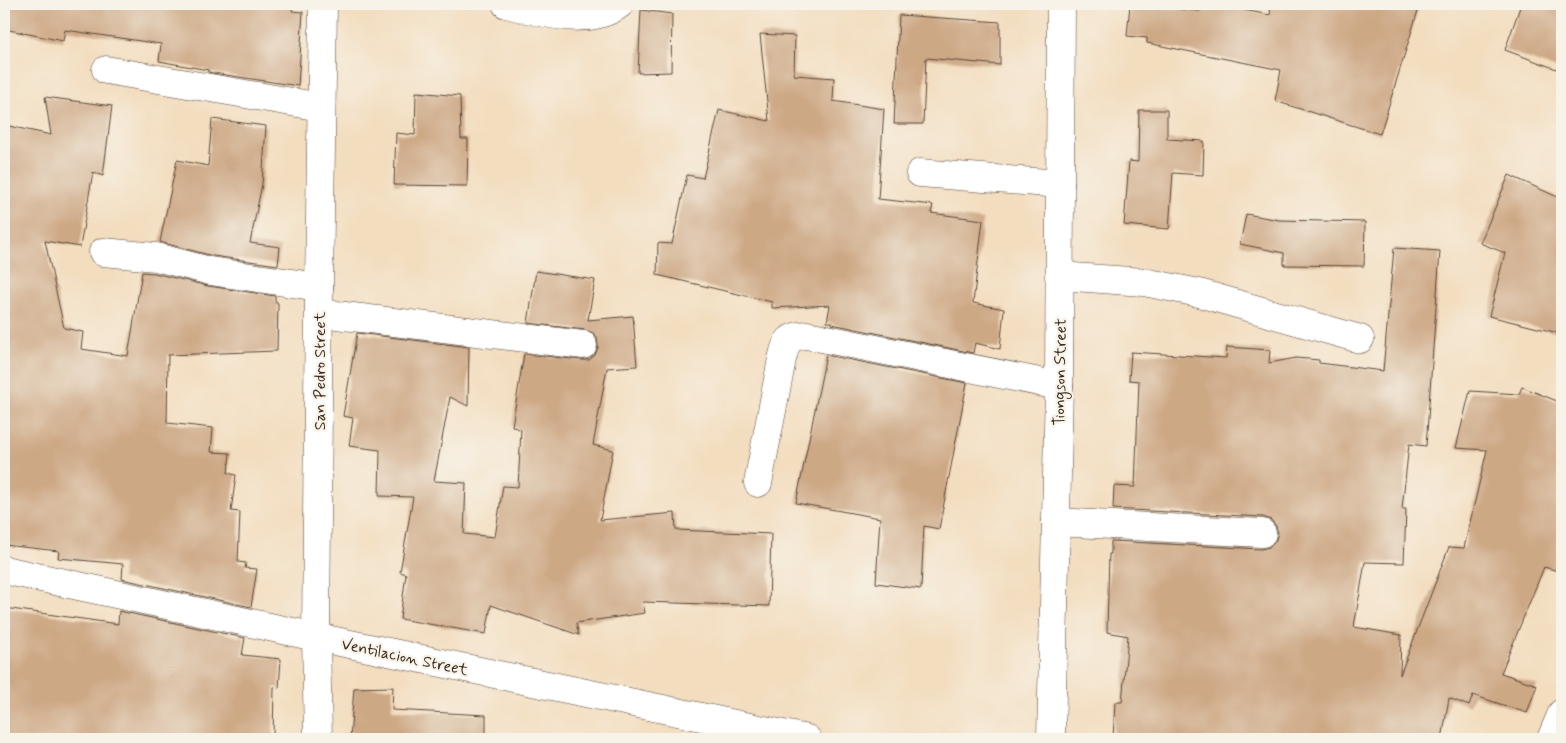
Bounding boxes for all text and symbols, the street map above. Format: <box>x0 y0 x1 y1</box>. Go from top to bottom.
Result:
street label: San Pedro Street <box>310 311 331 430</box>
street label: Tiongson Street <box>1049 318 1073 426</box>
street label: Ventilacion Street <box>340 634 470 681</box>

